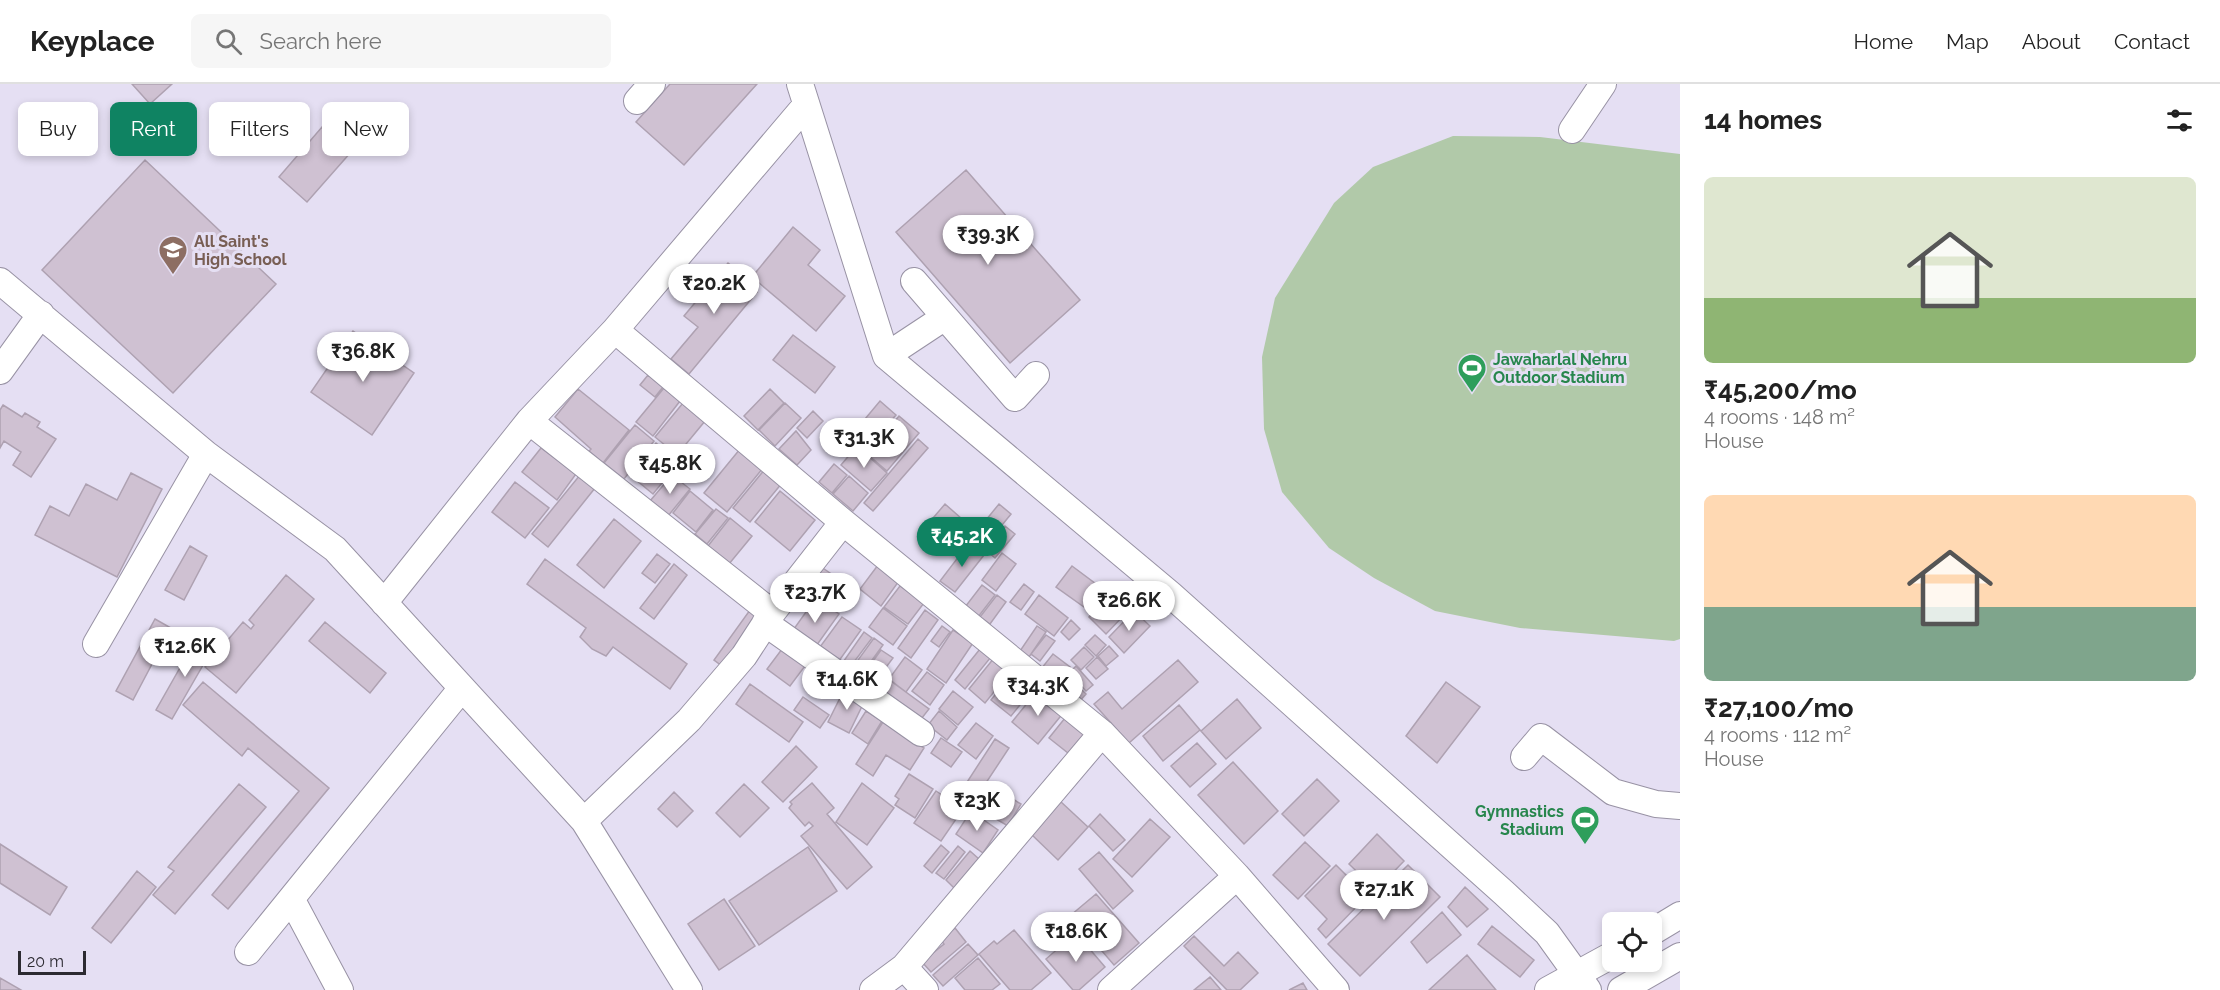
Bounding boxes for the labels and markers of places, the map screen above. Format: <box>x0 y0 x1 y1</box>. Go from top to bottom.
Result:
pin: ₹39.3K <box>939 215 1037 266</box>
place label: All Saint's High School <box>194 232 288 269</box>
school or university icon: All Saint's High School <box>157 234 189 276</box>
pin: ₹20.2K <box>665 264 763 315</box>
pin: ₹36.8K <box>314 332 412 383</box>
place label: Jawaharlal Nehru Outdoor Stadium <box>1493 350 1627 387</box>
sports icon: Jawaharlal Nehru Outdoor Stadium <box>1456 352 1488 394</box>
pin: ₹31.3K <box>815 418 913 469</box>
pin: ₹45.8K <box>621 444 719 495</box>
pin: ₹45.2K <box>913 517 1011 568</box>
pin: ₹23.7K <box>766 573 864 624</box>
pin: ₹26.6K <box>1080 581 1178 632</box>
pin: ₹12.6K <box>136 627 234 678</box>
pin: ₹14.6K <box>798 660 896 711</box>
pin: ₹34.3K <box>989 666 1087 717</box>
pin: ₹23K <box>941 781 1013 832</box>
place label: Gymnastics Stadium <box>1475 802 1564 839</box>
sports icon: Gymnastics Stadium <box>1569 804 1601 846</box>
pin: ₹27.1K <box>1335 870 1433 921</box>
pin: ₹18.6K <box>1027 912 1125 963</box>

